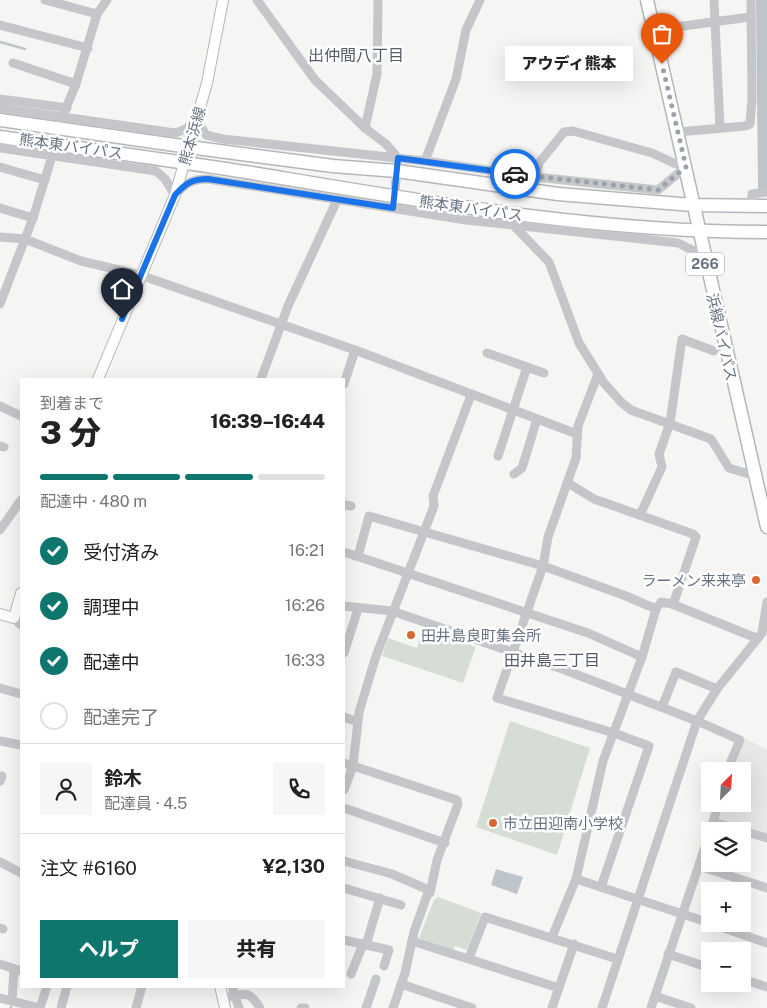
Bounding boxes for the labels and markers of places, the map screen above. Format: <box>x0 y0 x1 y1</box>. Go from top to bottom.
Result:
pin <box>641 13 683 64</box>
callout: アウディ熊本 <box>504 46 632 82</box>
pin <box>101 268 143 319</box>
place label: ラーメン来来亭 <box>642 572 746 589</box>
marker: ラーメン来来亭 <box>750 574 762 586</box>
place label: 田井島良町集会所 <box>421 627 541 644</box>
marker: 田井島良町集会所 <box>405 629 417 641</box>
place label: 市立田迎南小学校 <box>503 815 623 832</box>
marker: 市立田迎南小学校 <box>487 817 499 829</box>

